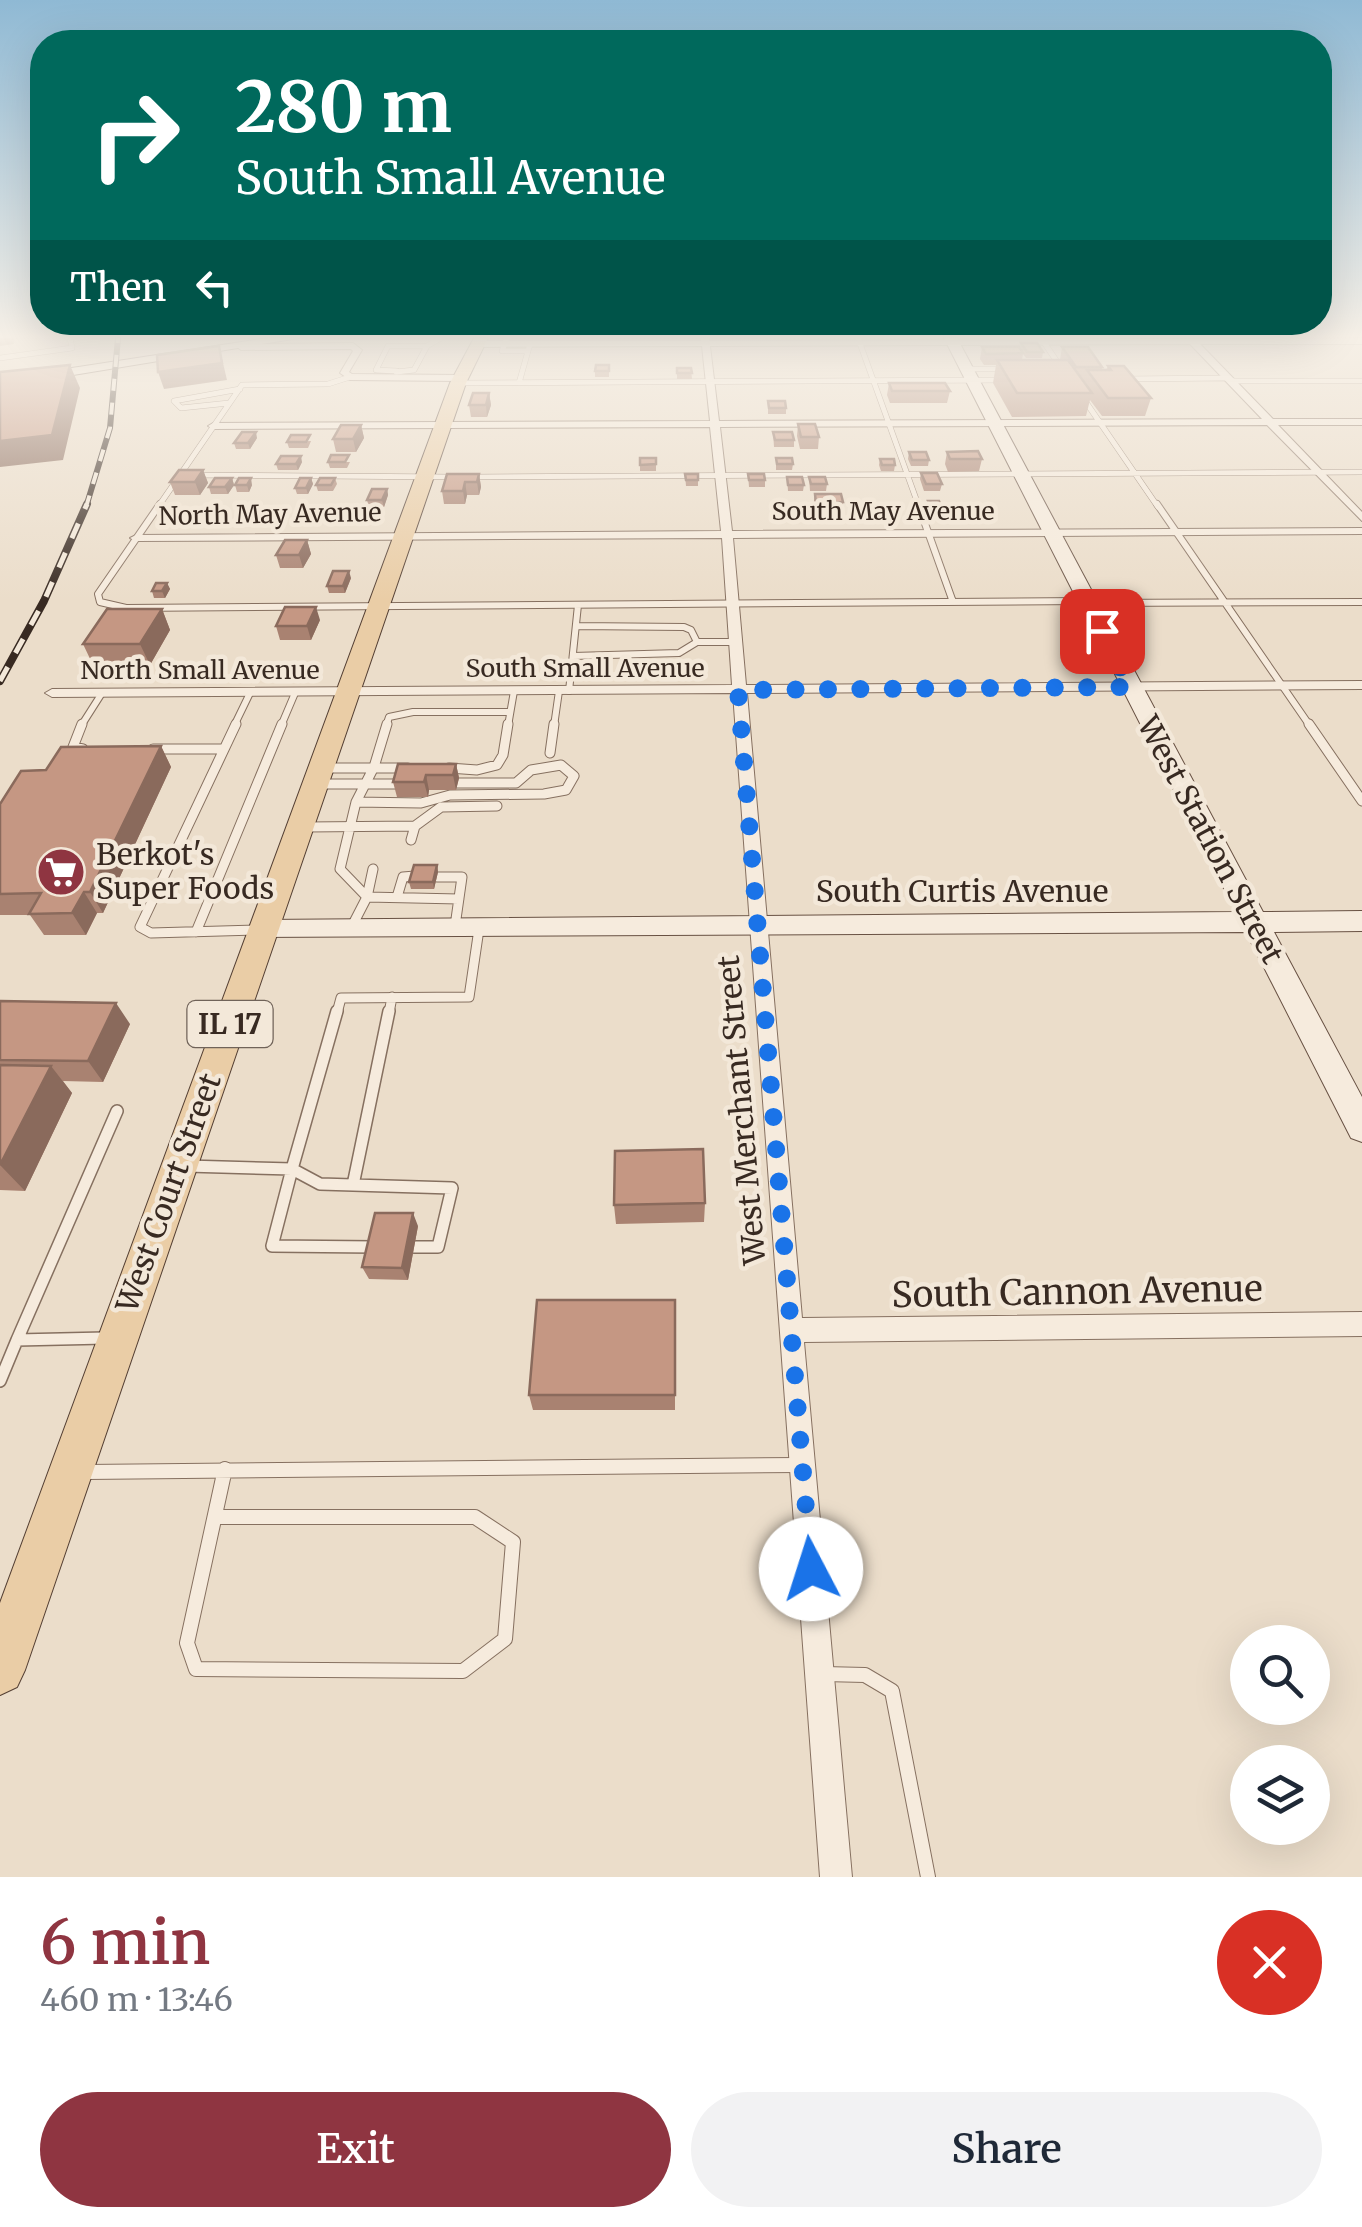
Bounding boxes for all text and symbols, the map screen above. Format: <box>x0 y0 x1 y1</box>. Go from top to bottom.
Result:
text: 280 m <box>235 63 452 151</box>
icon: right <box>70 70 200 200</box>
text: South Small Avenue <box>235 150 665 206</box>
icon: left <box>187 260 242 315</box>
text: Then <box>70 264 167 311</box>
street label: South May Avenue <box>771 495 995 527</box>
street label: North May Avenue <box>158 496 382 532</box>
pin <box>1060 589 1145 674</box>
icon: arrive <box>1075 604 1130 659</box>
street label: South Small Avenue <box>465 652 705 684</box>
street label: North Small Avenue <box>81 654 319 686</box>
street label: West Station Street <box>1129 708 1292 970</box>
place label: Berkot's Super Foods <box>96 835 274 907</box>
supermarket icon: Berkot's Super Foods <box>35 846 87 898</box>
street label: South Curtis Avenue <box>816 872 1108 910</box>
street label: West Merchant Street <box>709 954 774 1267</box>
road number: IL 17 <box>188 1001 272 1047</box>
street label: West Court Street <box>107 1068 229 1318</box>
street label: South Cannon Avenue <box>891 1267 1263 1317</box>
position arrow <box>759 1517 863 1621</box>
map controls <box>1230 1625 1330 1845</box>
button: search <box>1230 1625 1330 1725</box>
button: layers <box>1230 1745 1330 1845</box>
text: 6 min <box>40 1905 210 1980</box>
button: close <box>1217 1910 1322 2015</box>
text: 460 m · 13:46 <box>40 1980 233 2020</box>
button: Exit <box>40 2092 671 2207</box>
button: Share <box>691 2092 1322 2207</box>

